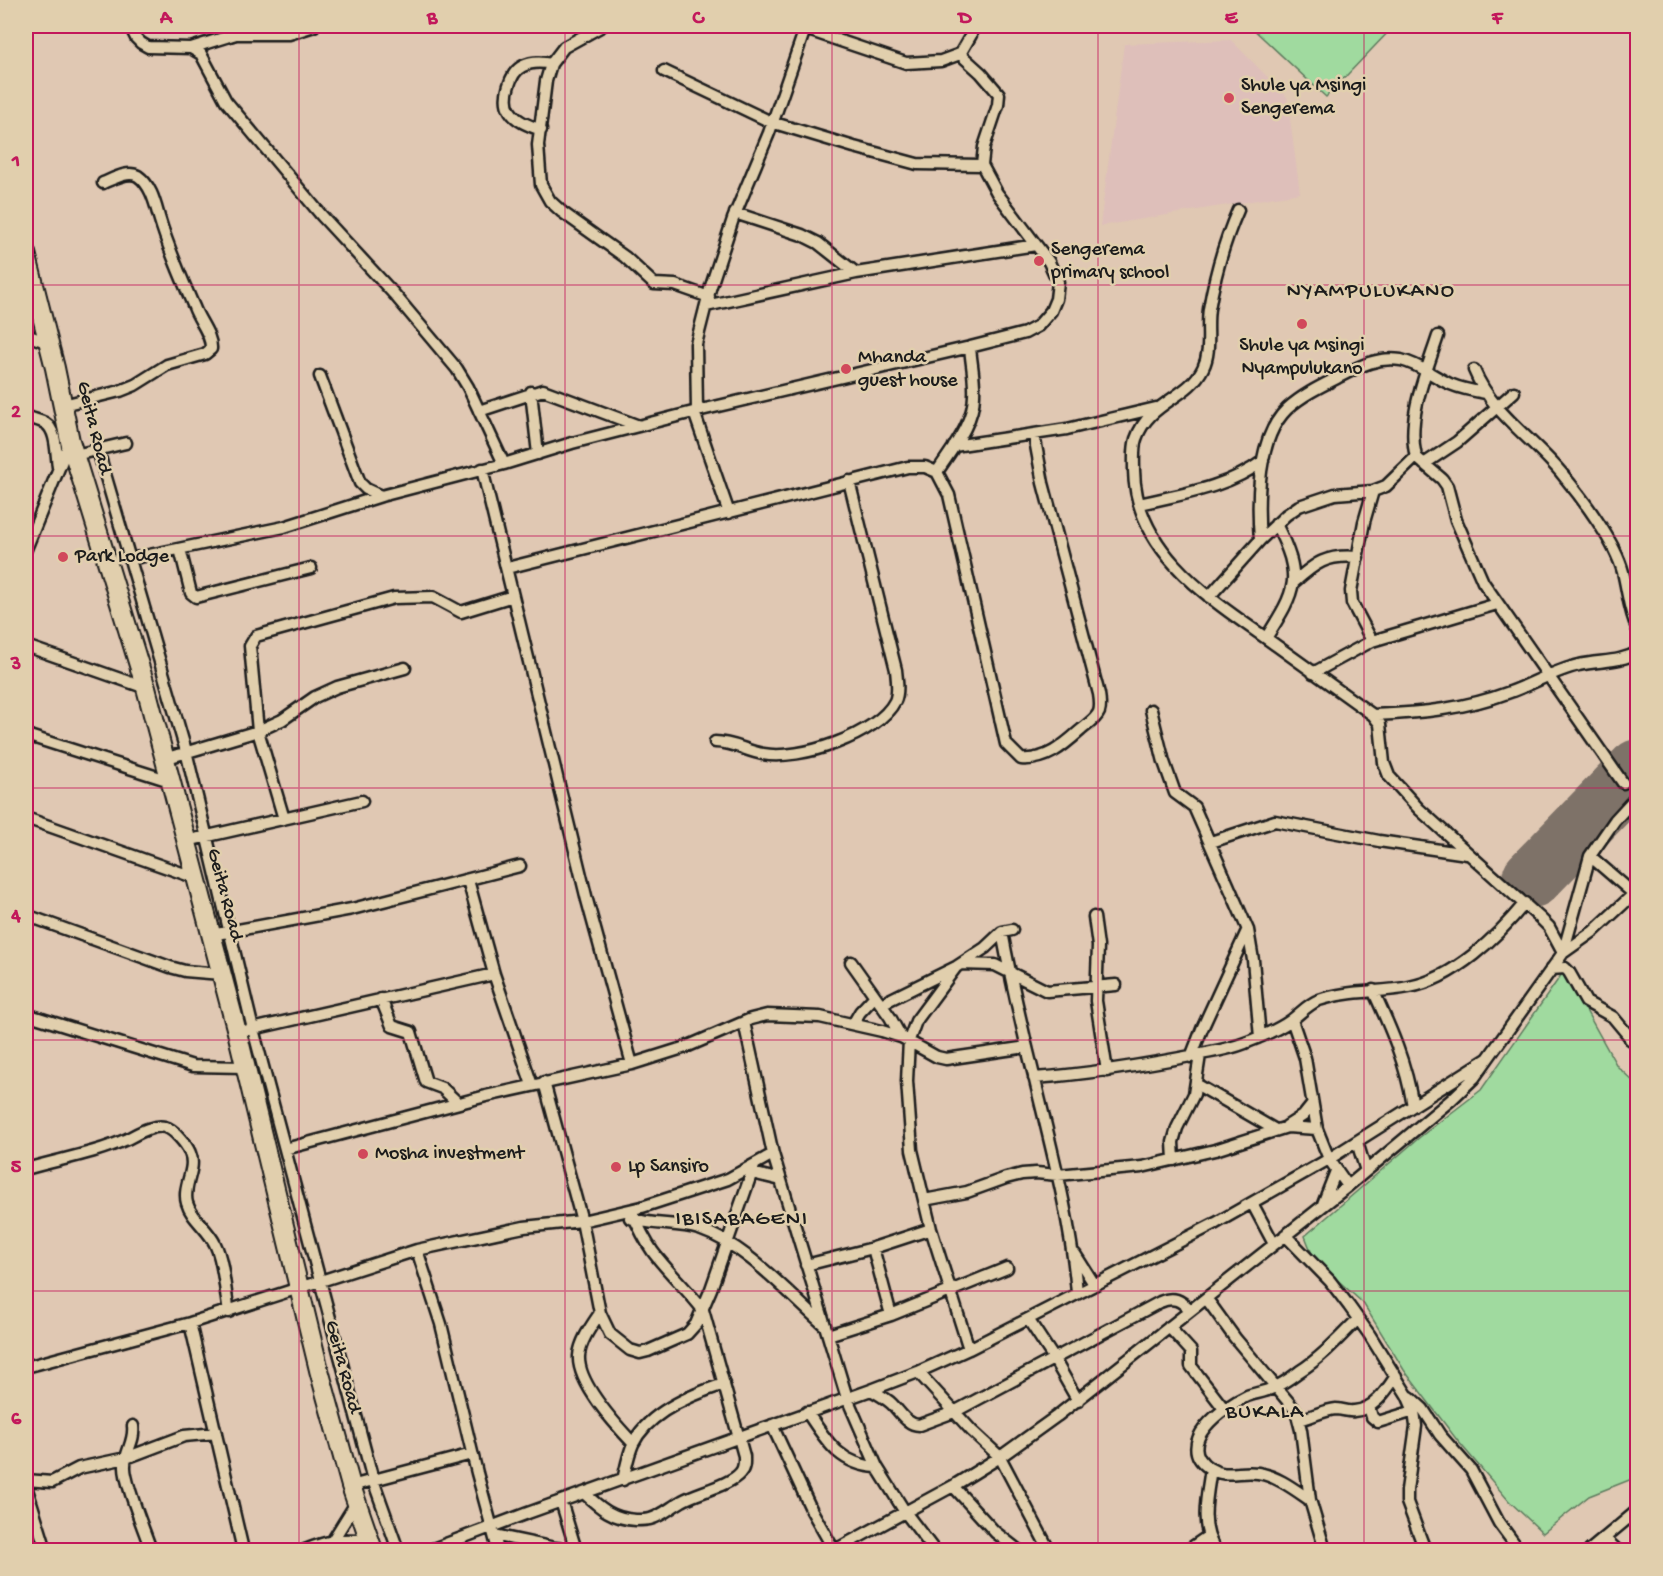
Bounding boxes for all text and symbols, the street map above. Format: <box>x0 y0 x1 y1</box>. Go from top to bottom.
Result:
text: A <box>159 8 174 31</box>
text: B <box>426 8 438 31</box>
text: C <box>692 8 706 31</box>
text: D <box>956 8 972 31</box>
text: E <box>1225 8 1239 31</box>
text: F <box>1491 8 1504 31</box>
place label: Shule ya Msingi Sengerema <box>1241 75 1366 121</box>
marker: Shule ya Msingi Sengerema <box>1222 91 1236 105</box>
text: 1 <box>11 151 20 174</box>
place label: Sengerema primary school <box>1050 239 1169 285</box>
marker: Sengerema primary school <box>1032 254 1046 268</box>
district label: NYAMPULUKANO <box>1286 279 1456 305</box>
marker: Shule ya Msingi Nyampulukano <box>1295 317 1309 331</box>
place label: Shule ya Msingi Nyampulukano <box>1239 335 1365 381</box>
place label: Mhanda guest house <box>858 347 958 393</box>
marker: Mhanda guest house <box>839 362 853 376</box>
street label: Geita Road <box>70 379 116 479</box>
text: 2 <box>11 402 21 425</box>
place label: Park Lodge <box>74 546 170 569</box>
marker: Park Lodge <box>56 550 70 564</box>
text: 3 <box>10 654 21 677</box>
street label: Geita Road <box>201 846 248 946</box>
text: 4 <box>10 906 21 929</box>
place label: Mosha investment <box>375 1143 526 1166</box>
marker: Mosha investment <box>356 1147 370 1161</box>
place label: Lp Sansiro <box>628 1156 709 1179</box>
text: 5 <box>11 1157 22 1180</box>
marker: Lp Sansiro <box>609 1160 623 1174</box>
district label: IBISABAGENI <box>676 1207 808 1233</box>
street label: Geita Road <box>319 1318 366 1418</box>
district label: BUKALA <box>1224 1400 1305 1426</box>
text: 6 <box>11 1409 22 1432</box>

